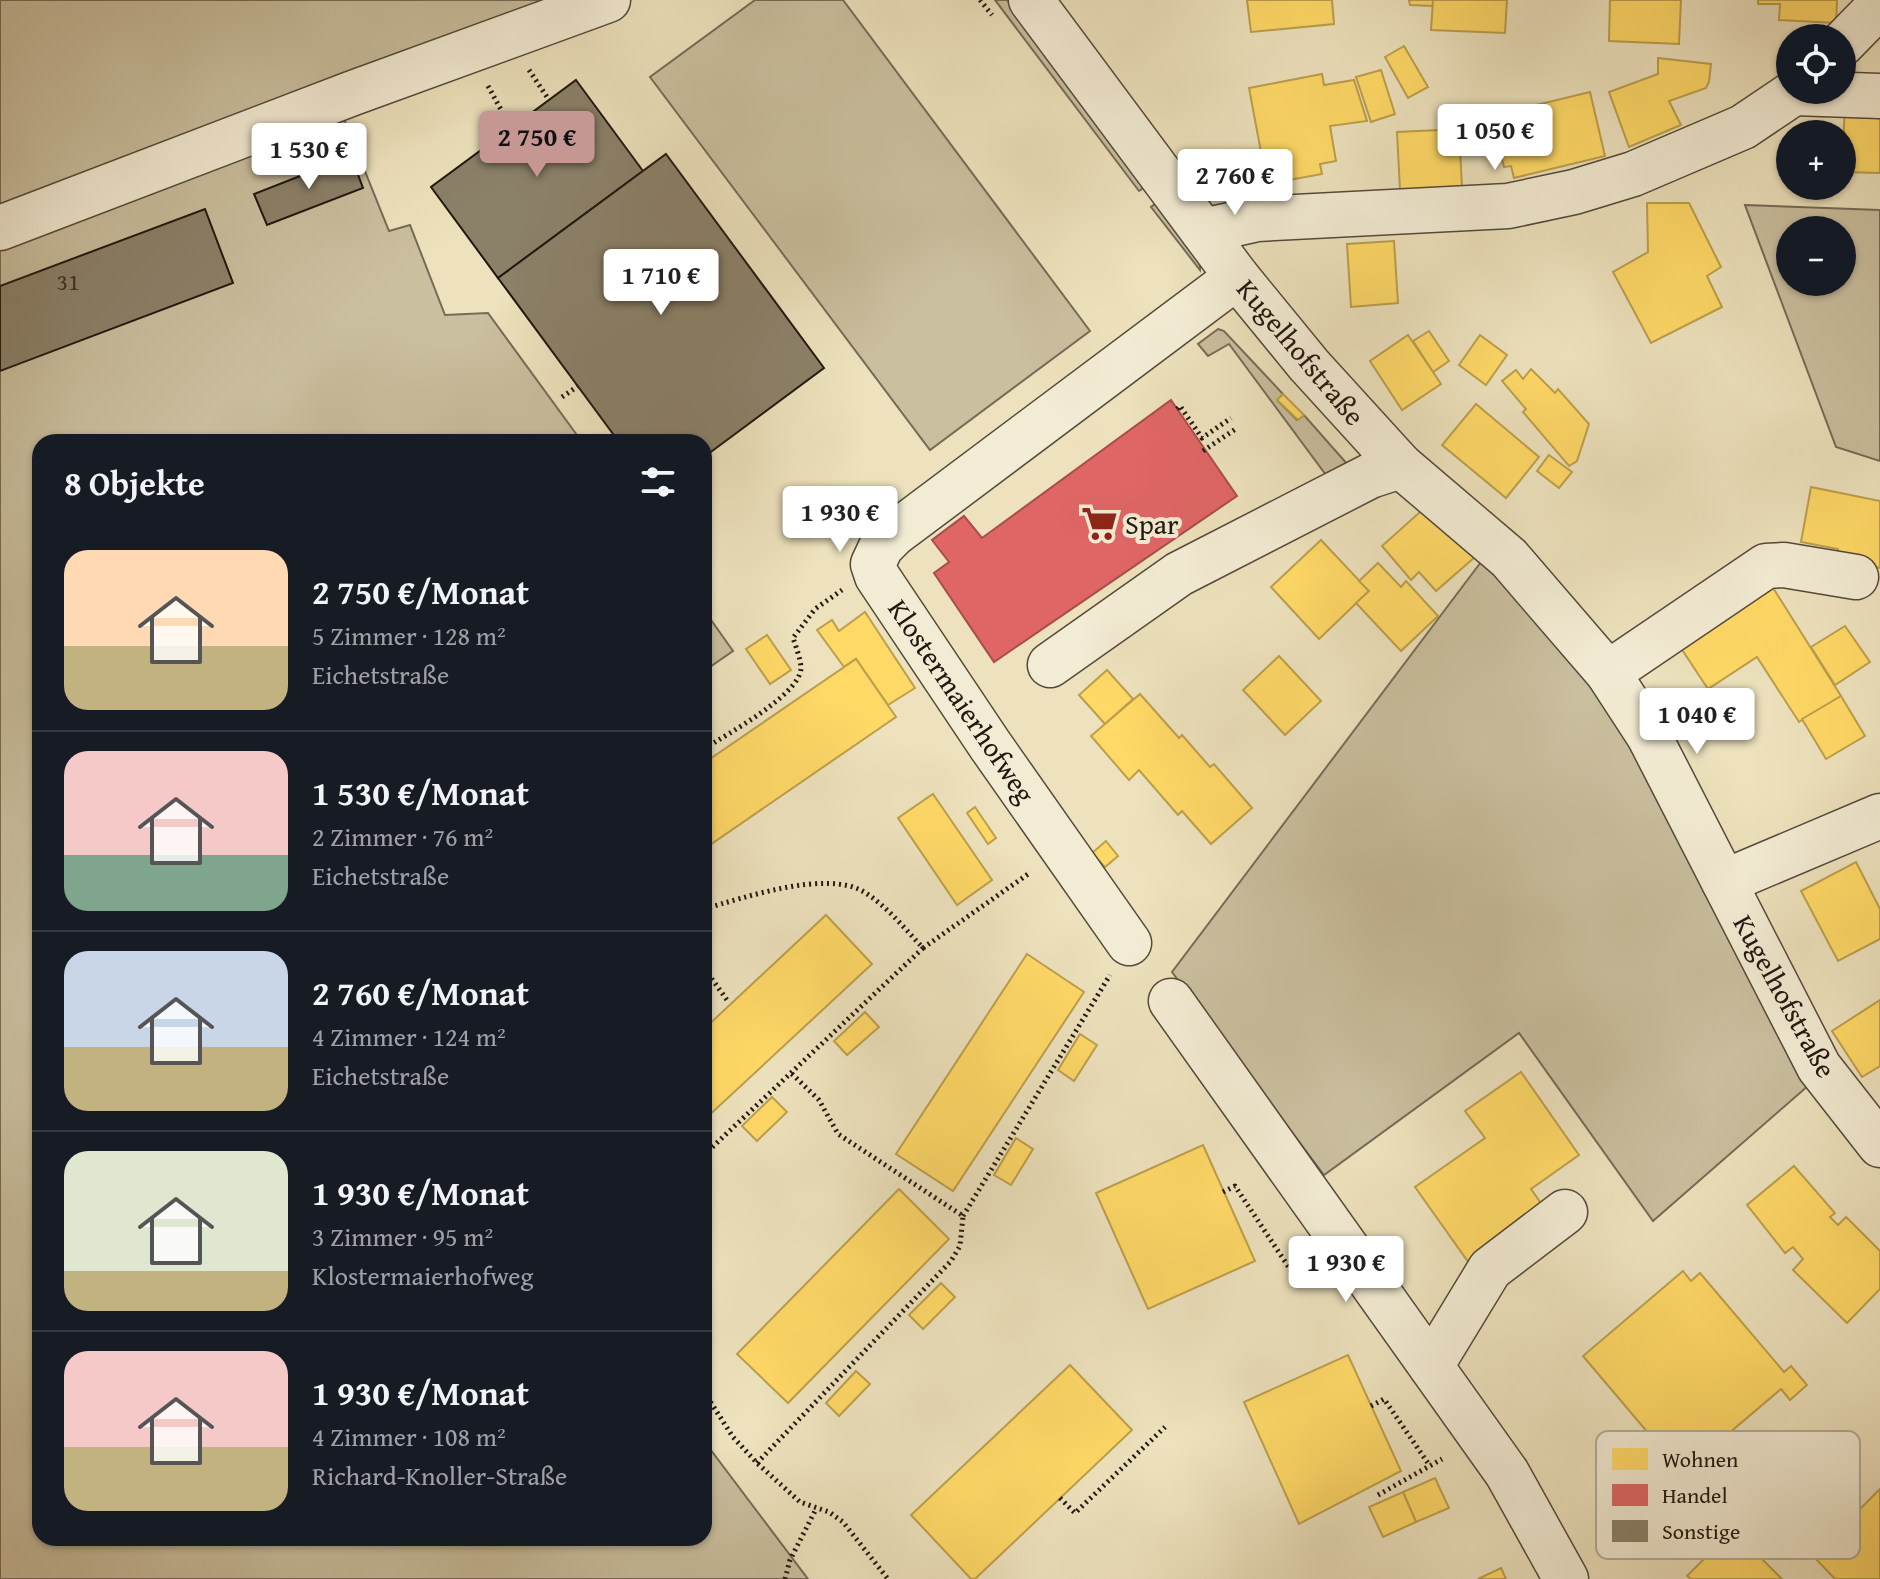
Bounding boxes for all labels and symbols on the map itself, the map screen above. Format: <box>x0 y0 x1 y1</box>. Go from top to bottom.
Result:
pin: 1 050 € <box>1421 104 1569 172</box>
pin: 2 750 € <box>463 111 611 179</box>
pin: 1 530 € <box>235 123 383 191</box>
pin: 2 760 € <box>1161 149 1309 217</box>
pin: 1 710 € <box>587 249 735 317</box>
house number: 31 <box>56 264 80 299</box>
street label: Kugelhofstraße <box>1228 269 1375 434</box>
pin: 1 930 € <box>766 486 914 554</box>
place label: Spar <box>1125 503 1179 544</box>
supermarket icon: Spar <box>1080 505 1118 543</box>
street label: Klostermaierhofweg <box>879 590 1046 811</box>
pin: 1 040 € <box>1623 688 1771 756</box>
street label: Kugelhofstraße <box>1724 907 1847 1085</box>
pin: 1 930 € <box>1272 1236 1420 1304</box>
legend <box>1596 1431 1860 1559</box>
text: Wohnen <box>1662 1443 1739 1475</box>
text: Handel <box>1662 1479 1728 1511</box>
text: Sonstige <box>1662 1515 1740 1547</box>

